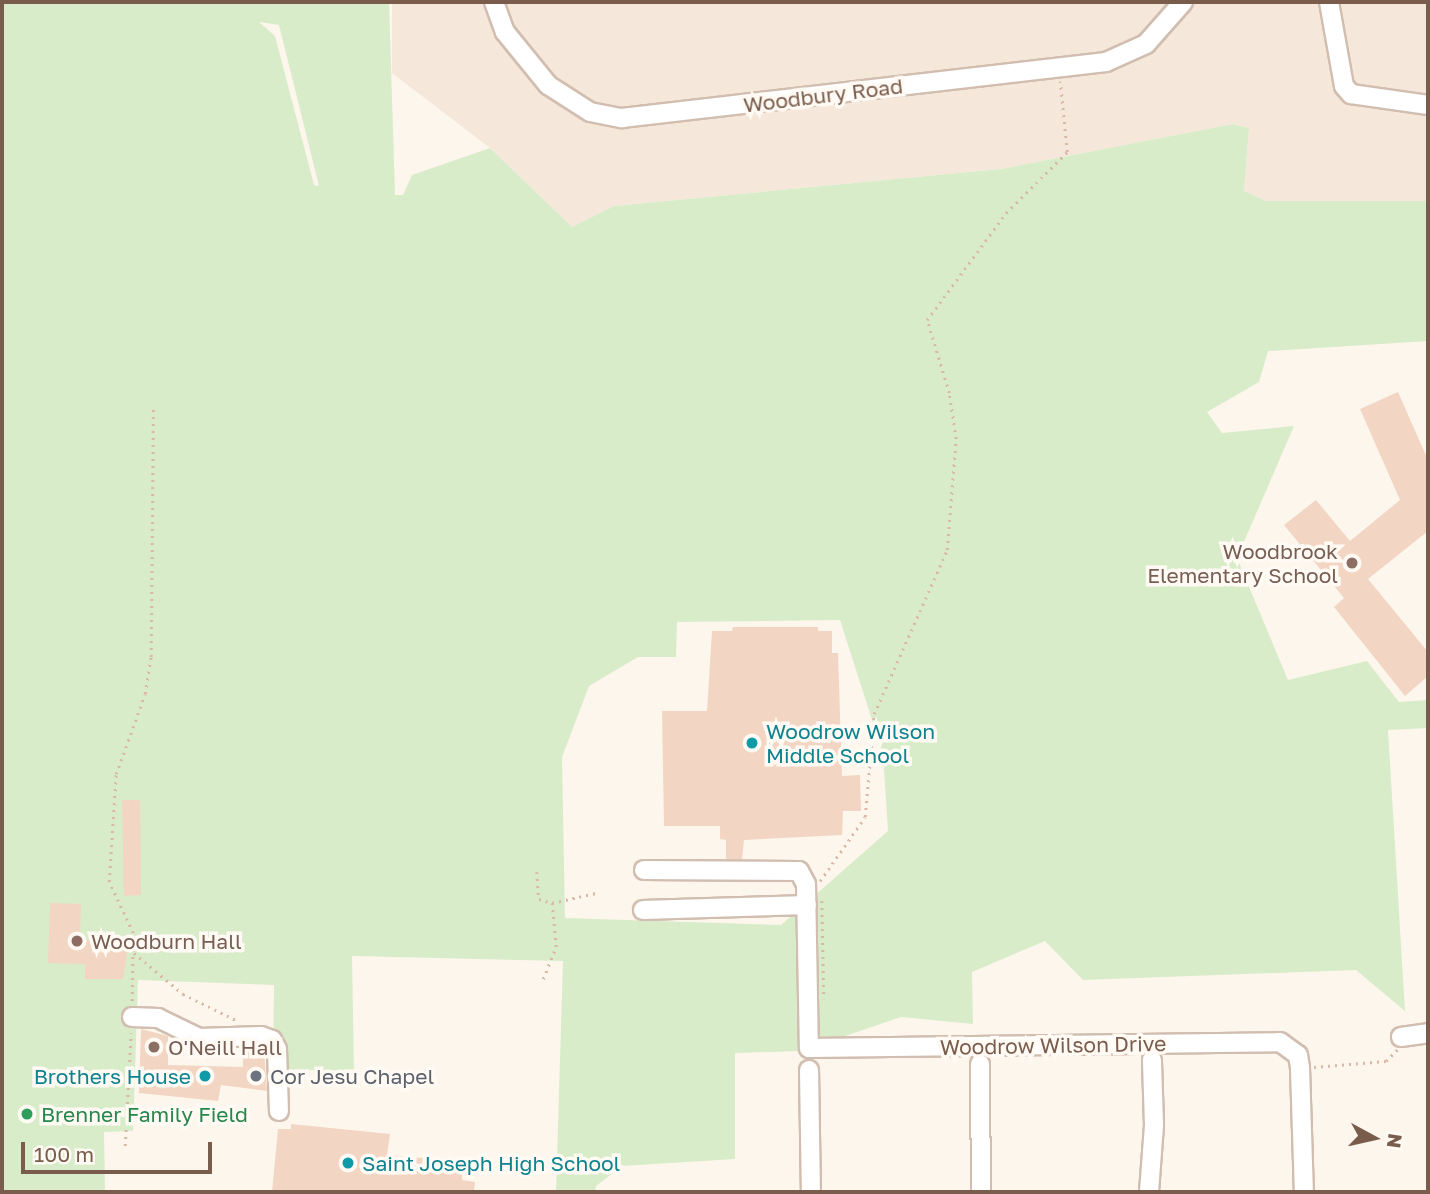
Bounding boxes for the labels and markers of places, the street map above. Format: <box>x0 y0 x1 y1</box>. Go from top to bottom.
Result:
place label: Woodbrook Elementary School <box>1147 538 1338 588</box>
marker: Woodbrook Elementary School <box>1344 555 1360 571</box>
place label: Woodrow Wilson Middle School <box>766 718 935 768</box>
marker: Woodrow Wilson Middle School <box>744 735 760 751</box>
place label: Woodburn Hall <box>91 928 242 954</box>
marker: Woodburn Hall <box>69 933 85 949</box>
place label: O'Neill Hall <box>168 1034 282 1060</box>
marker: O'Neill Hall <box>146 1039 162 1055</box>
place label: Brothers House <box>34 1063 191 1089</box>
place label: Cor Jesu Chapel <box>270 1063 434 1089</box>
marker: Brothers House <box>197 1068 213 1084</box>
marker: Cor Jesu Chapel <box>248 1068 264 1084</box>
place label: Brenner Family Field <box>41 1101 248 1127</box>
marker: Brenner Family Field <box>19 1106 35 1122</box>
place label: Saint Joseph High School <box>362 1150 620 1176</box>
marker: Saint Joseph High School <box>340 1155 356 1171</box>

